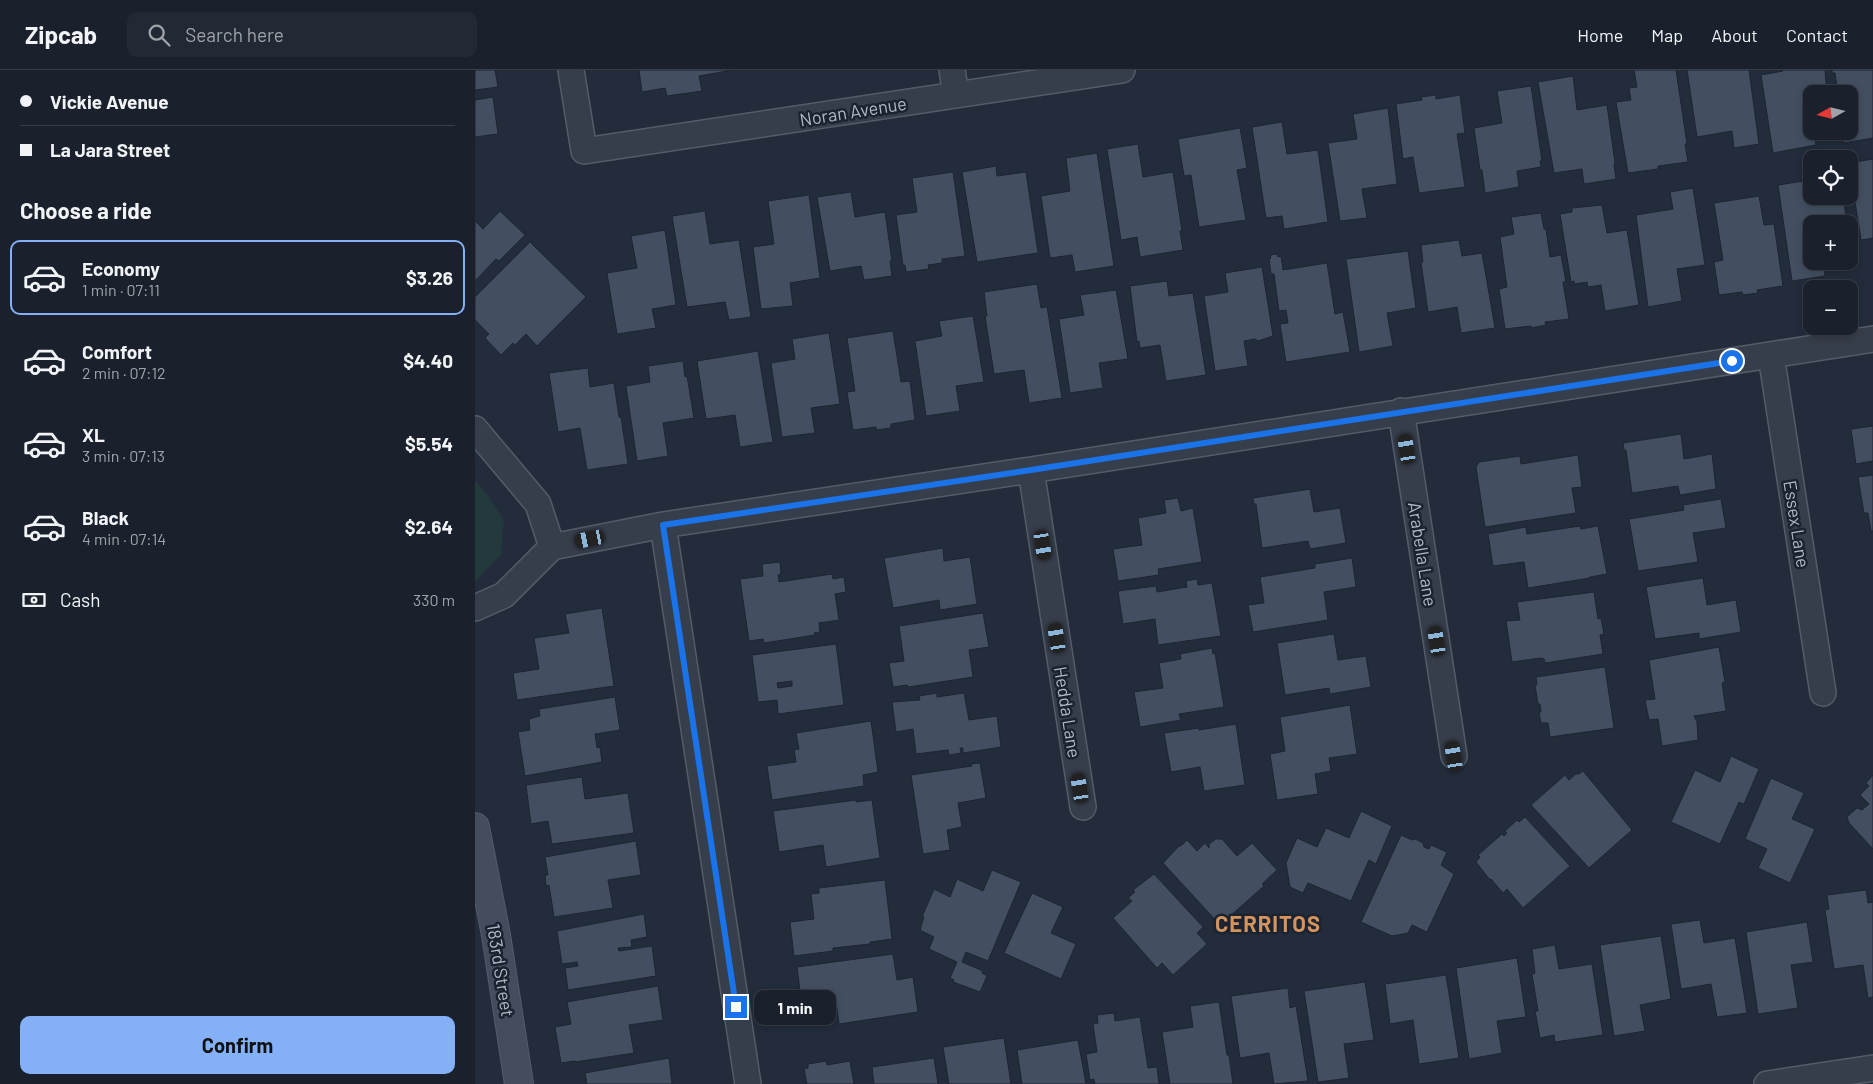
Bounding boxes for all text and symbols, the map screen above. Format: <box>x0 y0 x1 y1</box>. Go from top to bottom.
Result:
search box <box>127 12 477 57</box>
text: Zipcab <box>25 20 97 49</box>
icon: search <box>145 21 173 49</box>
text: Search here <box>185 23 284 46</box>
text: Home <box>1577 24 1623 46</box>
text: Map <box>1651 24 1683 46</box>
text: About <box>1711 24 1758 46</box>
text: Contact <box>1786 24 1848 46</box>
north arrow <box>1803 85 1857 140</box>
map controls <box>1803 85 1858 335</box>
text: Vickie Avenue <box>50 90 169 113</box>
street label: Noran Avenue <box>798 92 908 130</box>
text: La Jara Street <box>50 138 170 161</box>
button: locate <box>1803 150 1858 205</box>
text: Choose a ride <box>20 197 152 223</box>
button: + <box>1803 215 1858 270</box>
icon: car <box>22 255 67 300</box>
text: Economy <box>82 257 160 280</box>
text: $3.26 <box>406 266 453 289</box>
text: 1 min · 07:11 <box>82 280 160 299</box>
button: − <box>1803 280 1858 335</box>
icon: car <box>22 338 67 383</box>
text: Comfort <box>82 340 152 363</box>
text: $4.40 <box>403 349 453 372</box>
route start <box>1721 350 1743 372</box>
text: 2 min · 07:12 <box>82 363 166 382</box>
icon: car <box>22 421 67 466</box>
text: XL <box>82 423 105 446</box>
text: $5.54 <box>405 432 453 455</box>
car <box>1397 433 1416 465</box>
text: 3 min · 07:13 <box>82 446 165 465</box>
street label: Essex Lane <box>1779 479 1815 569</box>
street label: Arabella Lane <box>1404 500 1442 608</box>
icon: car <box>22 504 67 549</box>
text: Black <box>82 506 129 529</box>
text: $2.64 <box>405 515 453 538</box>
text: 4 min · 07:14 <box>82 529 166 548</box>
car <box>573 529 606 549</box>
car <box>1033 529 1052 561</box>
icon: cash <box>20 586 48 614</box>
text: Cash <box>60 588 101 611</box>
text: 330 m <box>413 590 455 609</box>
car <box>1047 622 1066 654</box>
car <box>1427 625 1446 657</box>
street label: Hedda Lane <box>1050 665 1086 759</box>
car <box>1444 740 1463 772</box>
car <box>1070 772 1089 804</box>
district label: CERRITOS <box>1215 910 1321 936</box>
street label: 183rd Street <box>483 922 519 1018</box>
callout: 1 min <box>753 990 836 1024</box>
route end <box>725 996 747 1018</box>
text: 1 min <box>777 998 813 1017</box>
button: Confirm <box>20 1016 455 1074</box>

